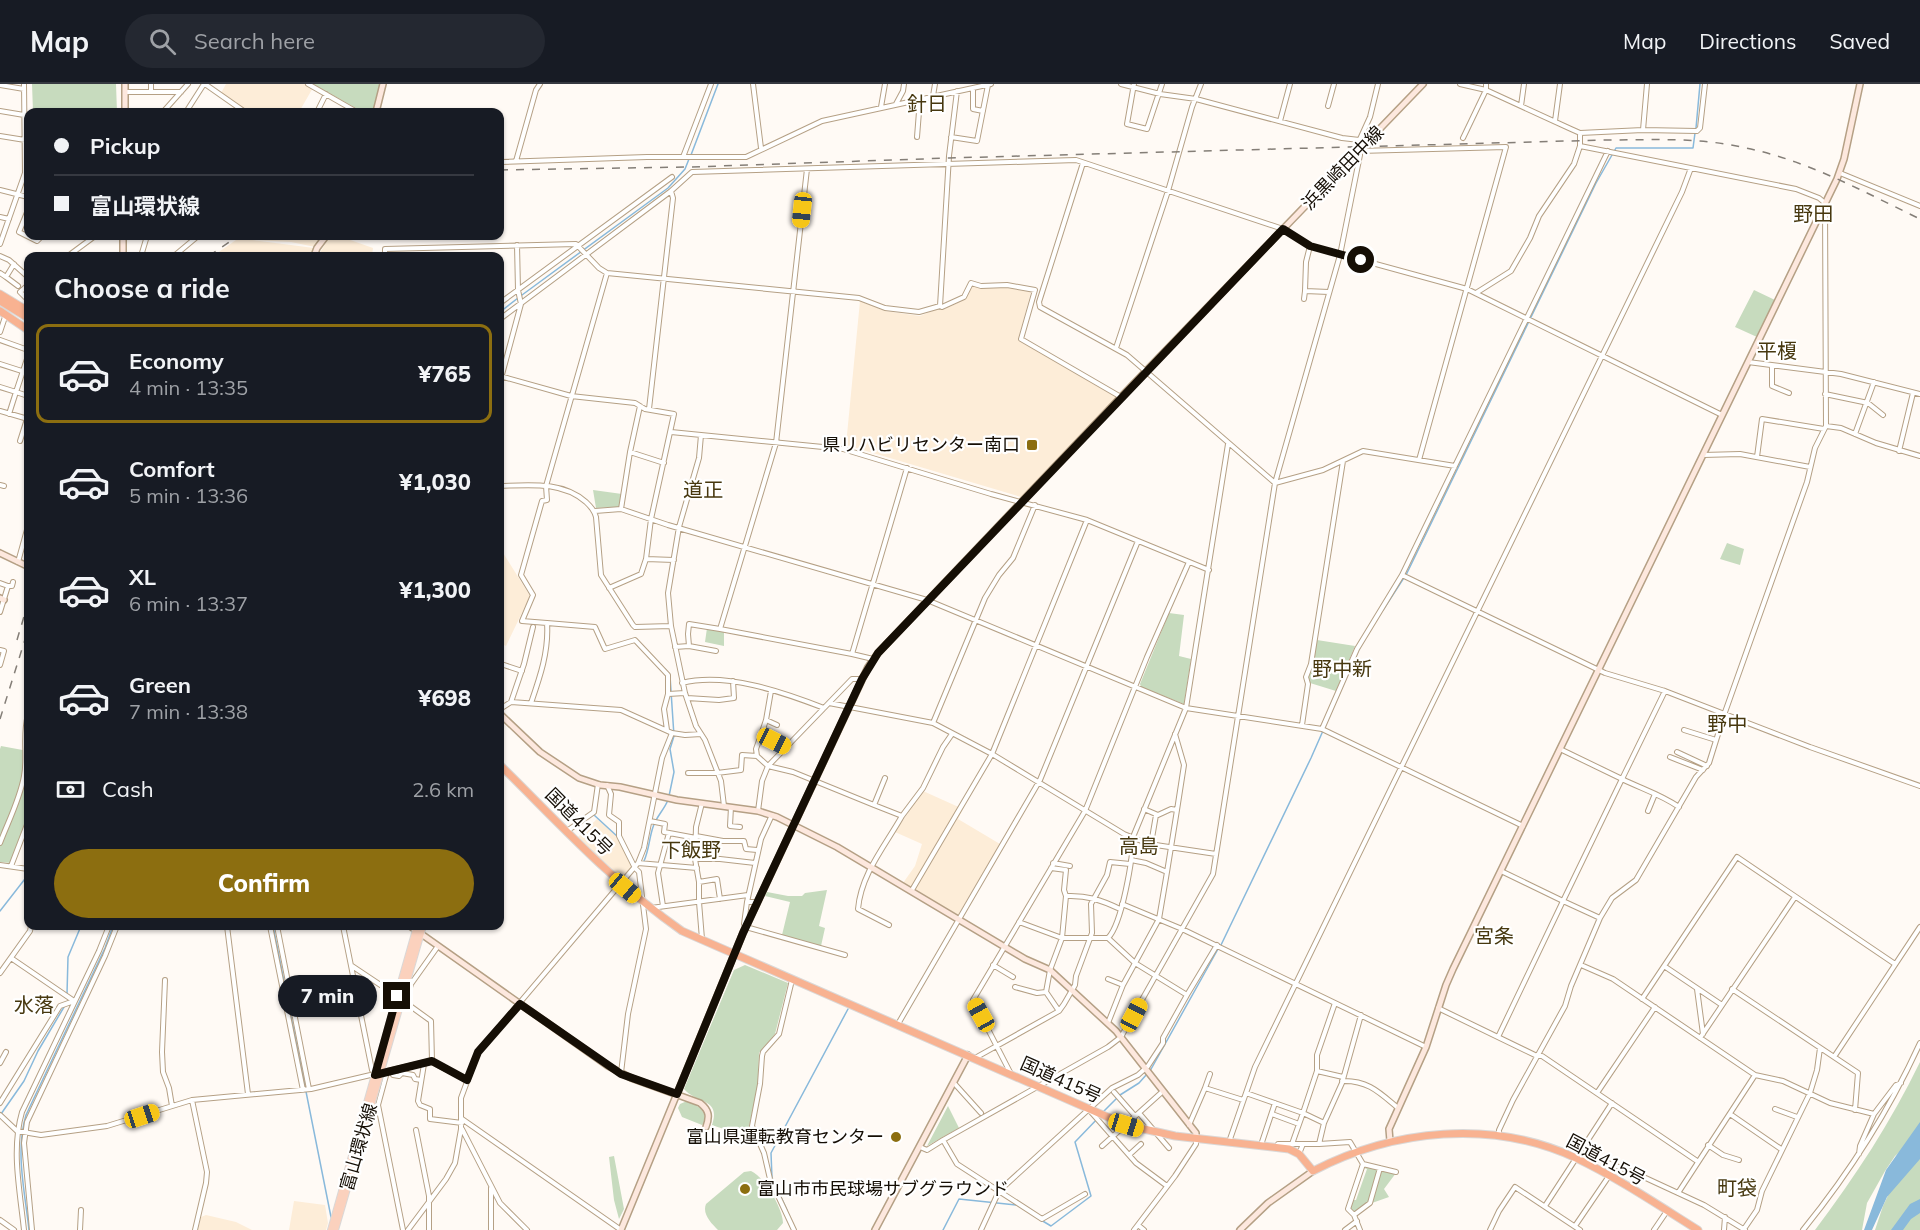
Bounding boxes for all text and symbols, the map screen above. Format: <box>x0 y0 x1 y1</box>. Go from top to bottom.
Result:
search box <box>125 14 545 68</box>
text: Map <box>30 24 89 59</box>
icon: search <box>146 25 179 58</box>
text: Search here <box>194 27 315 55</box>
text: Map <box>1623 28 1666 54</box>
text: Directions <box>1699 28 1796 54</box>
text: Saved <box>1829 28 1890 54</box>
district label: 針日 <box>907 91 947 116</box>
street label: 浜黒崎田中線 <box>1297 121 1388 214</box>
text: Pickup <box>90 132 160 160</box>
car <box>791 191 813 229</box>
text: 富山環状線 <box>90 192 200 220</box>
district label: 野田 <box>1793 201 1833 226</box>
route start <box>1347 246 1374 273</box>
text: Choose a ride <box>54 271 230 305</box>
district label: 平榎 <box>1757 338 1797 363</box>
icon: car <box>57 347 111 401</box>
text: Economy <box>129 347 224 375</box>
text: ¥765 <box>418 360 471 388</box>
text: 4 min · 13:35 <box>129 375 248 400</box>
place label: 県リハビリセンター南口 <box>822 433 1020 456</box>
marker: 県リハビリセンター南口 <box>1025 438 1039 452</box>
icon: car <box>57 455 111 509</box>
text: Comfort <box>129 455 215 483</box>
text: ¥1,030 <box>399 468 471 496</box>
district label: 道正 <box>683 477 723 502</box>
text: 5 min · 13:36 <box>129 483 248 508</box>
icon: car <box>57 563 111 617</box>
text: XL <box>129 563 156 591</box>
text: ¥1,300 <box>399 576 471 604</box>
text: 6 min · 13:37 <box>129 591 248 616</box>
district label: 野中新 <box>1312 656 1372 681</box>
icon: car <box>57 671 111 725</box>
text: Green <box>129 671 191 699</box>
text: ¥698 <box>418 684 471 712</box>
text: 7 min · 13:38 <box>129 699 248 724</box>
district label: 野中 <box>1707 711 1747 736</box>
car <box>754 725 794 757</box>
icon: cash <box>54 773 87 806</box>
text: Cash <box>102 775 154 803</box>
text: 2.6 km <box>412 777 474 802</box>
street label: 国道415号 <box>541 783 618 860</box>
district label: 高島 <box>1119 833 1159 858</box>
district label: 下飯野 <box>661 837 721 862</box>
button: Confirm <box>54 849 474 918</box>
car <box>605 870 645 906</box>
district label: 宮条 <box>1474 923 1514 948</box>
callout: 7 min <box>277 975 376 1017</box>
route end <box>383 982 410 1009</box>
text: 7 min <box>301 983 354 1008</box>
district label: 水落 <box>14 992 54 1017</box>
car <box>964 995 998 1035</box>
car <box>1118 995 1150 1035</box>
street label: 国道415号 <box>1017 1051 1105 1108</box>
street label: 富山環状線 <box>335 1100 382 1193</box>
car <box>122 1102 162 1130</box>
car <box>1106 1111 1146 1139</box>
place label: 富山県運転教育センター <box>686 1125 884 1148</box>
street label: 国道415号 <box>1563 1129 1650 1190</box>
marker: 富山県運転教育センター <box>889 1130 903 1144</box>
district label: 町袋 <box>1717 1175 1757 1200</box>
place label: 富山市市民球場サブグラウンド <box>757 1177 1009 1200</box>
marker: 富山市市民球場サブグラウンド <box>738 1182 752 1196</box>

